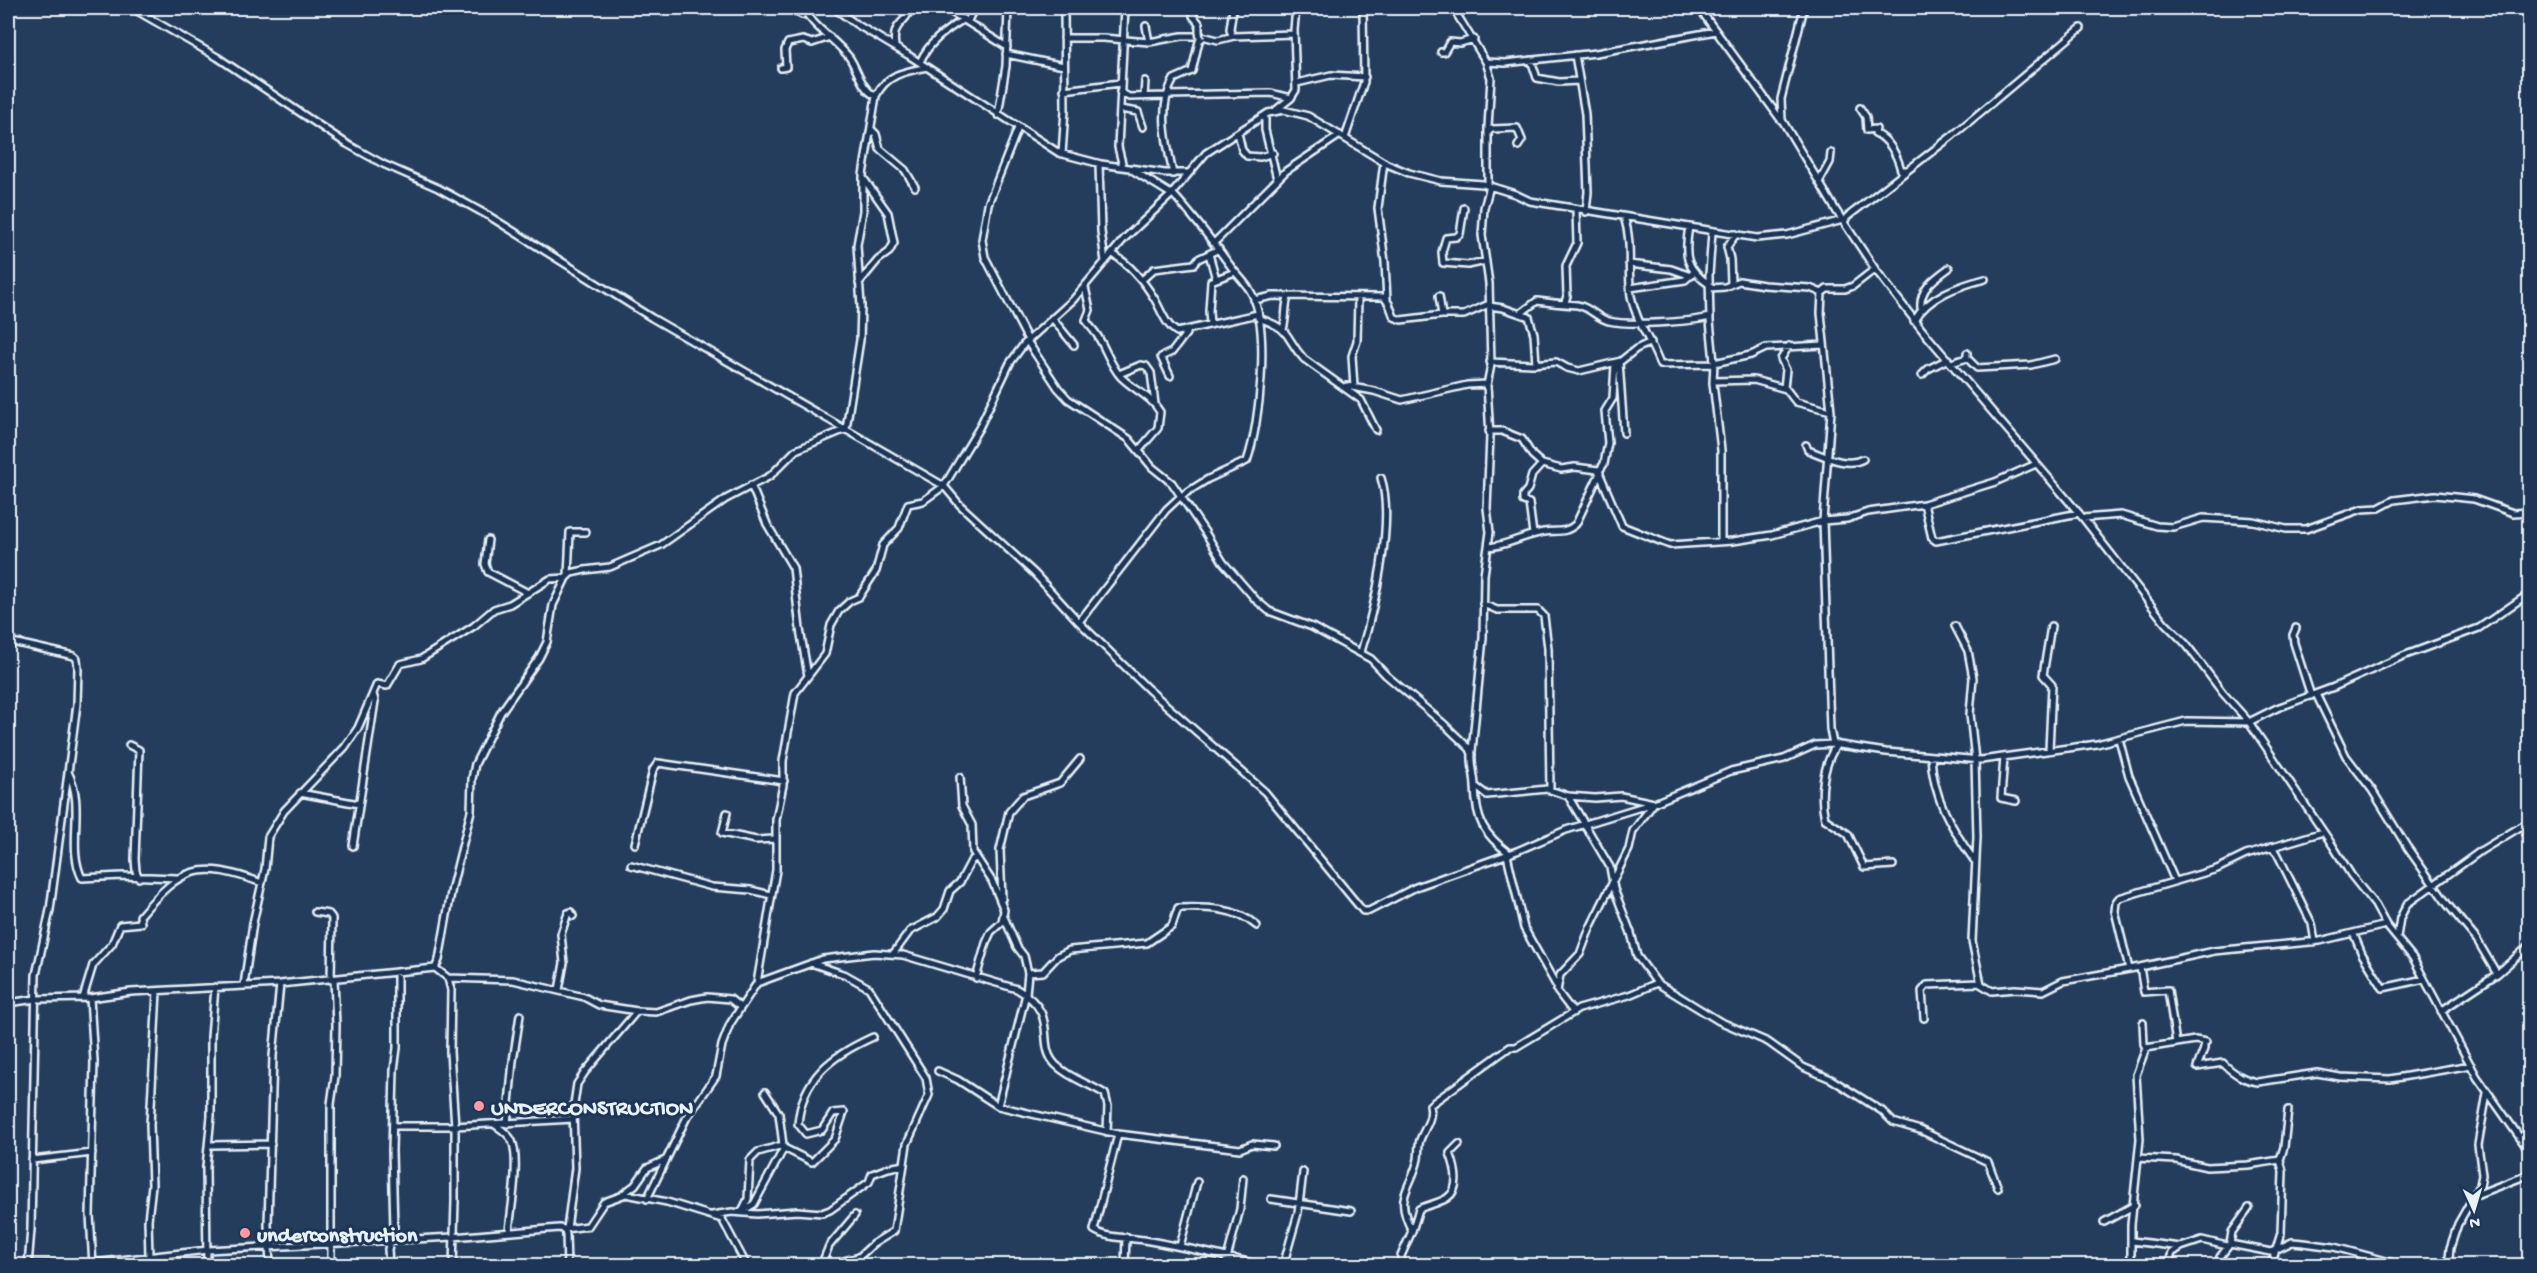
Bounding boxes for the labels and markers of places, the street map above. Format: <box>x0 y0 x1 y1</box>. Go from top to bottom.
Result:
place label: UNDERCONSTRUCTION <box>491 1097 693 1123</box>
marker: UNDERCONSTRUCTION <box>472 1099 486 1113</box>
place label: underconstruction <box>257 1224 418 1250</box>
marker: underconstruction <box>238 1226 252 1240</box>

